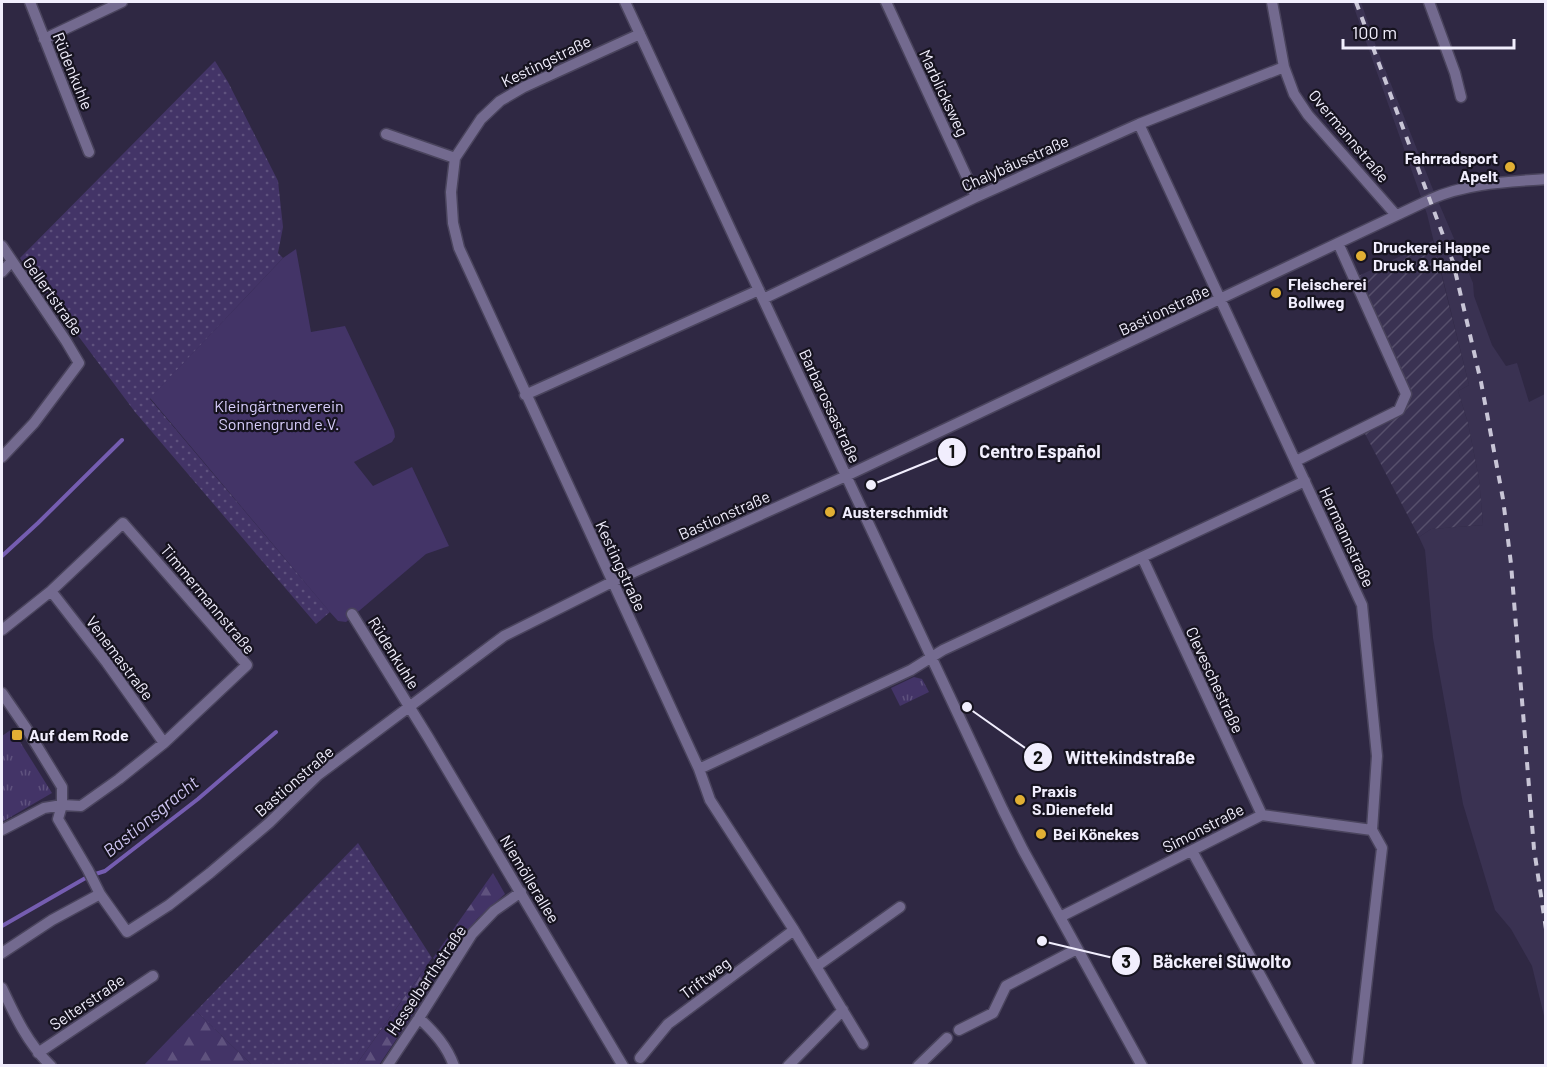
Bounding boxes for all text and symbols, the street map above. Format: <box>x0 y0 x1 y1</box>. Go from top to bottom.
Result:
scale bar <box>1343 12 1514 50</box>
text: 100 m <box>1352 21 1397 43</box>
street label: Rüdenkuhle <box>49 29 98 112</box>
street label: Kestingstraße <box>498 31 594 90</box>
street label: Marblicksweg <box>916 46 973 139</box>
street label: Overmannstraße <box>1305 85 1394 186</box>
street label: Chalybäusstraße <box>958 130 1071 195</box>
place label: Fahrradsport Apelt <box>1405 148 1498 185</box>
marker: Fahrradsport Apelt <box>1503 160 1517 174</box>
place label: Druckerei Happe Druck & Handel <box>1373 237 1490 274</box>
marker: Druckerei Happe Druck & Handel <box>1354 249 1368 263</box>
street label: Gellertstraße <box>20 253 87 338</box>
place label: Fleischerei Bollweg <box>1288 274 1366 311</box>
street label: Bastionstraße <box>1115 280 1212 339</box>
marker: Fleischerei Bollweg <box>1269 286 1283 300</box>
street label: Barbarossastraße <box>796 346 865 466</box>
park label: Kleingärtnerverein Sonnengrund e.V. <box>214 396 344 433</box>
callout: Centro Español <box>937 434 1113 470</box>
text: 1 <box>949 440 955 462</box>
text: Centro Español <box>979 440 1101 462</box>
street label: Hermannstraße <box>1316 484 1379 590</box>
street label: Bastionstraße <box>675 486 772 543</box>
place label: Austerschmidt <box>842 502 948 521</box>
marker: Austerschmidt <box>823 505 837 519</box>
street label: Kestingstraße <box>592 518 651 614</box>
street label: Timmermannstraße <box>157 540 260 657</box>
street label: Venemastraße <box>83 612 158 704</box>
street label: Rüdenkuhle <box>365 613 424 692</box>
street label: Cleveschestraße <box>1182 624 1248 736</box>
place label: Auf dem Rode <box>29 725 129 744</box>
marker: Auf dem Rode <box>10 728 24 742</box>
callout: Wittekindstraße <box>1023 739 1207 775</box>
street label: Bastionstraße <box>250 741 337 820</box>
text: 2 <box>1033 746 1043 768</box>
text: Wittekindstraße <box>1065 746 1195 768</box>
water label: Bastionsgracht <box>98 771 203 861</box>
place label: Praxis S.Dienefeld <box>1032 781 1113 818</box>
marker: Praxis S.Dienefeld <box>1013 793 1027 807</box>
street label: Simonstraße <box>1159 799 1247 856</box>
place label: Bei Könekes <box>1053 824 1139 843</box>
marker: Bei Könekes <box>1034 827 1048 841</box>
street label: Niemöllerallee <box>497 831 564 926</box>
street label: Hesselbarthstraße <box>382 921 469 1038</box>
callout: Bäckerei Süwolto <box>1111 943 1303 979</box>
text: 3 <box>1121 950 1131 972</box>
text: Bäckerei Süwolto <box>1153 950 1291 972</box>
street label: Triftweg <box>676 953 734 1003</box>
street label: Selterstraße <box>46 970 128 1034</box>

